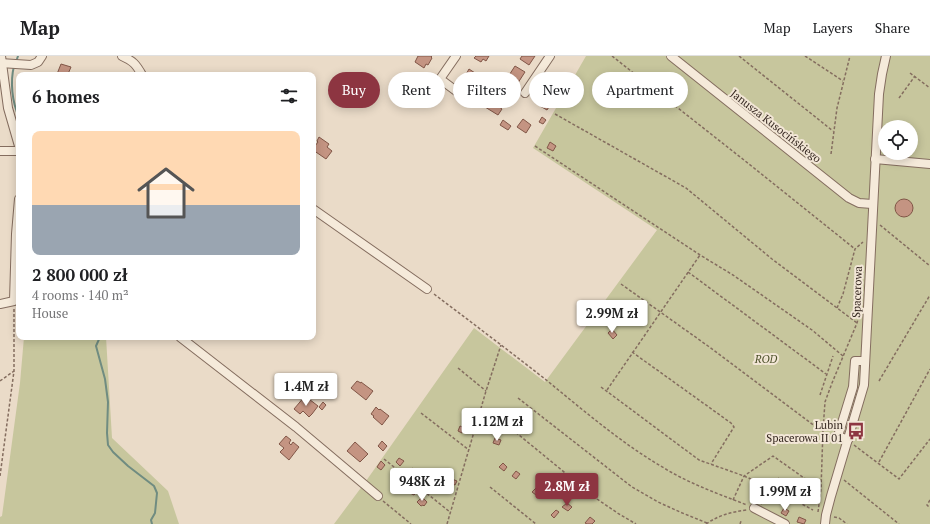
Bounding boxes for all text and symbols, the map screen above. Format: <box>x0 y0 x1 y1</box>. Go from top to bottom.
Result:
text: Map <box>20 15 60 40</box>
text: Map <box>764 18 791 37</box>
text: Layers <box>813 18 853 37</box>
text: Share <box>875 18 910 37</box>
chip: Buy <box>328 72 380 108</box>
chip: Rent <box>388 72 445 108</box>
chip: Filters <box>453 72 521 108</box>
chip: New <box>529 72 584 108</box>
chip: Apartment <box>592 72 688 108</box>
text: 6 homes <box>32 85 100 108</box>
icon: filters <box>278 85 300 107</box>
street label: Janusza Kusocińskiego <box>728 86 824 166</box>
map controls <box>878 120 918 160</box>
button: locate <box>878 120 918 160</box>
icon: home <box>130 157 202 229</box>
text: 2 800 000 zł <box>32 263 128 286</box>
street label: Spacerowa <box>849 265 865 318</box>
text: 4 rooms · 140 m² <box>32 286 129 304</box>
pin: 2.99M zł <box>571 300 653 334</box>
text: House <box>32 304 68 322</box>
text: 2.99M zł <box>586 304 638 322</box>
park label: ROD <box>754 352 777 366</box>
pin: 1.4M zł <box>269 373 343 407</box>
text: 1.4M zł <box>283 377 329 395</box>
pin: 1.12M zł <box>456 408 538 442</box>
text: 1.12M zł <box>471 412 523 430</box>
place label: Lubin Spacerowa II 01 <box>766 418 843 445</box>
bus stop icon: Lubin Spacerowa II 01 <box>846 421 866 441</box>
pin: 948K zł <box>385 468 459 502</box>
text: 948K zł <box>399 472 445 490</box>
pin: 2.8M zł <box>530 473 604 507</box>
text: 2.8M zł <box>544 477 590 495</box>
pin: 1.99M zł <box>744 478 826 512</box>
text: 1.99M zł <box>759 482 811 500</box>

